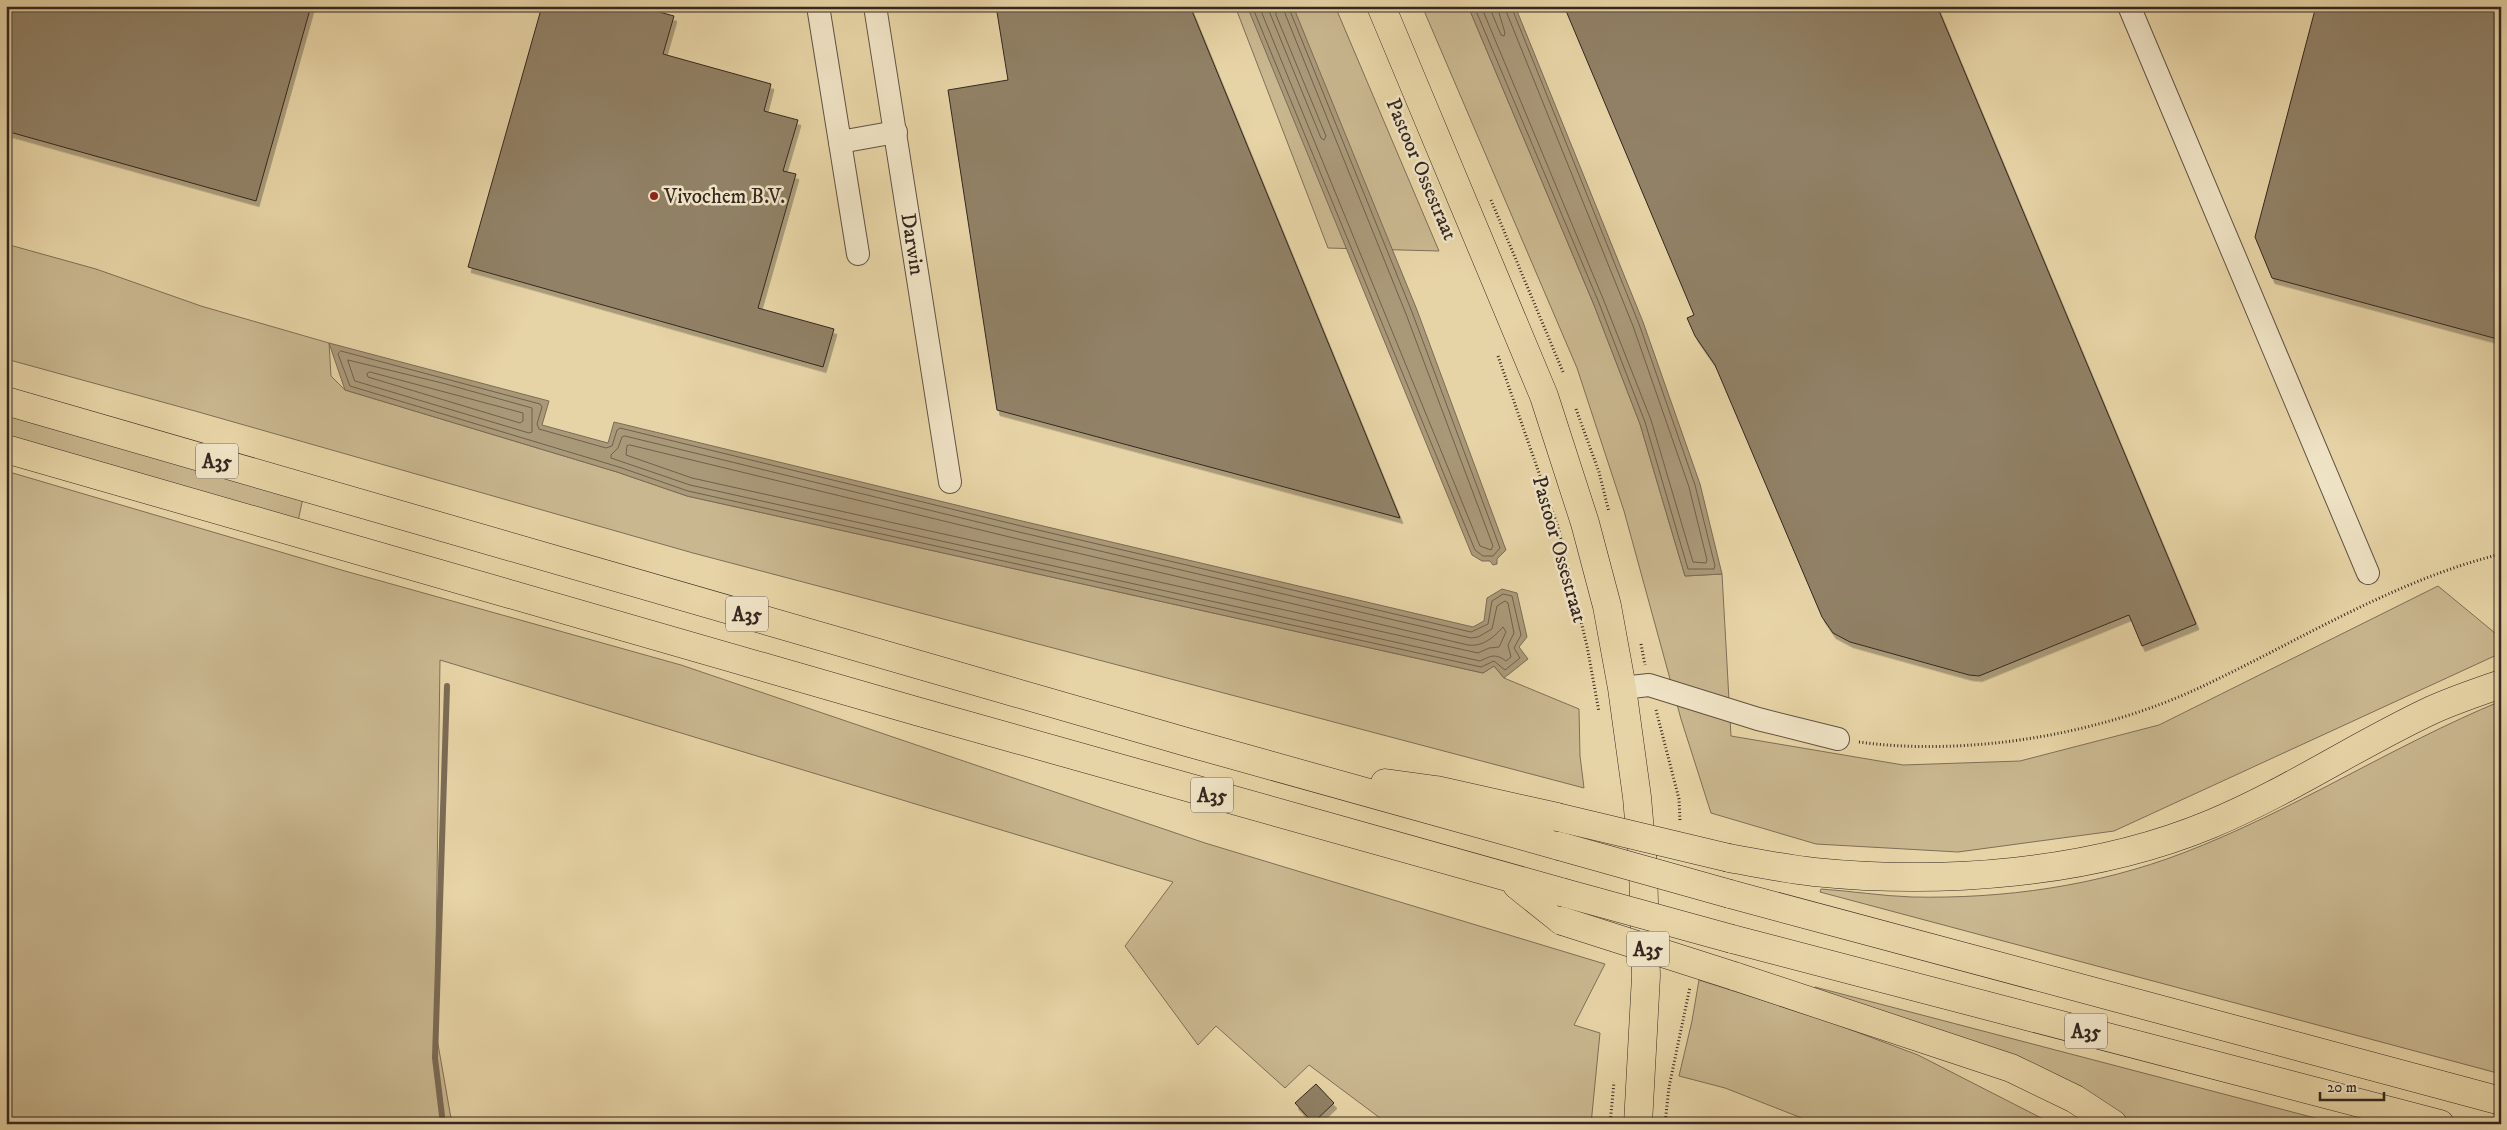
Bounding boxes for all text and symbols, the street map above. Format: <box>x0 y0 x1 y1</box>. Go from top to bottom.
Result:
street label: Pastoor Ossestraat <box>1380 95 1463 244</box>
place label: Vivochem B.V. <box>663 184 785 210</box>
marker: Vivochem B.V. <box>648 190 660 202</box>
street label: Darwin <box>894 211 930 277</box>
road number: A35 <box>196 444 238 478</box>
street label: Pastoor Ossestraat <box>1526 473 1592 626</box>
road number: A35 <box>726 596 768 632</box>
road number: A35 <box>1191 778 1233 812</box>
road number: A35 <box>1627 932 1669 966</box>
road number: A35 <box>2065 1014 2107 1048</box>
scale bar <box>2320 1070 2383 1102</box>
text: 20 m <box>2327 1078 2357 1097</box>

